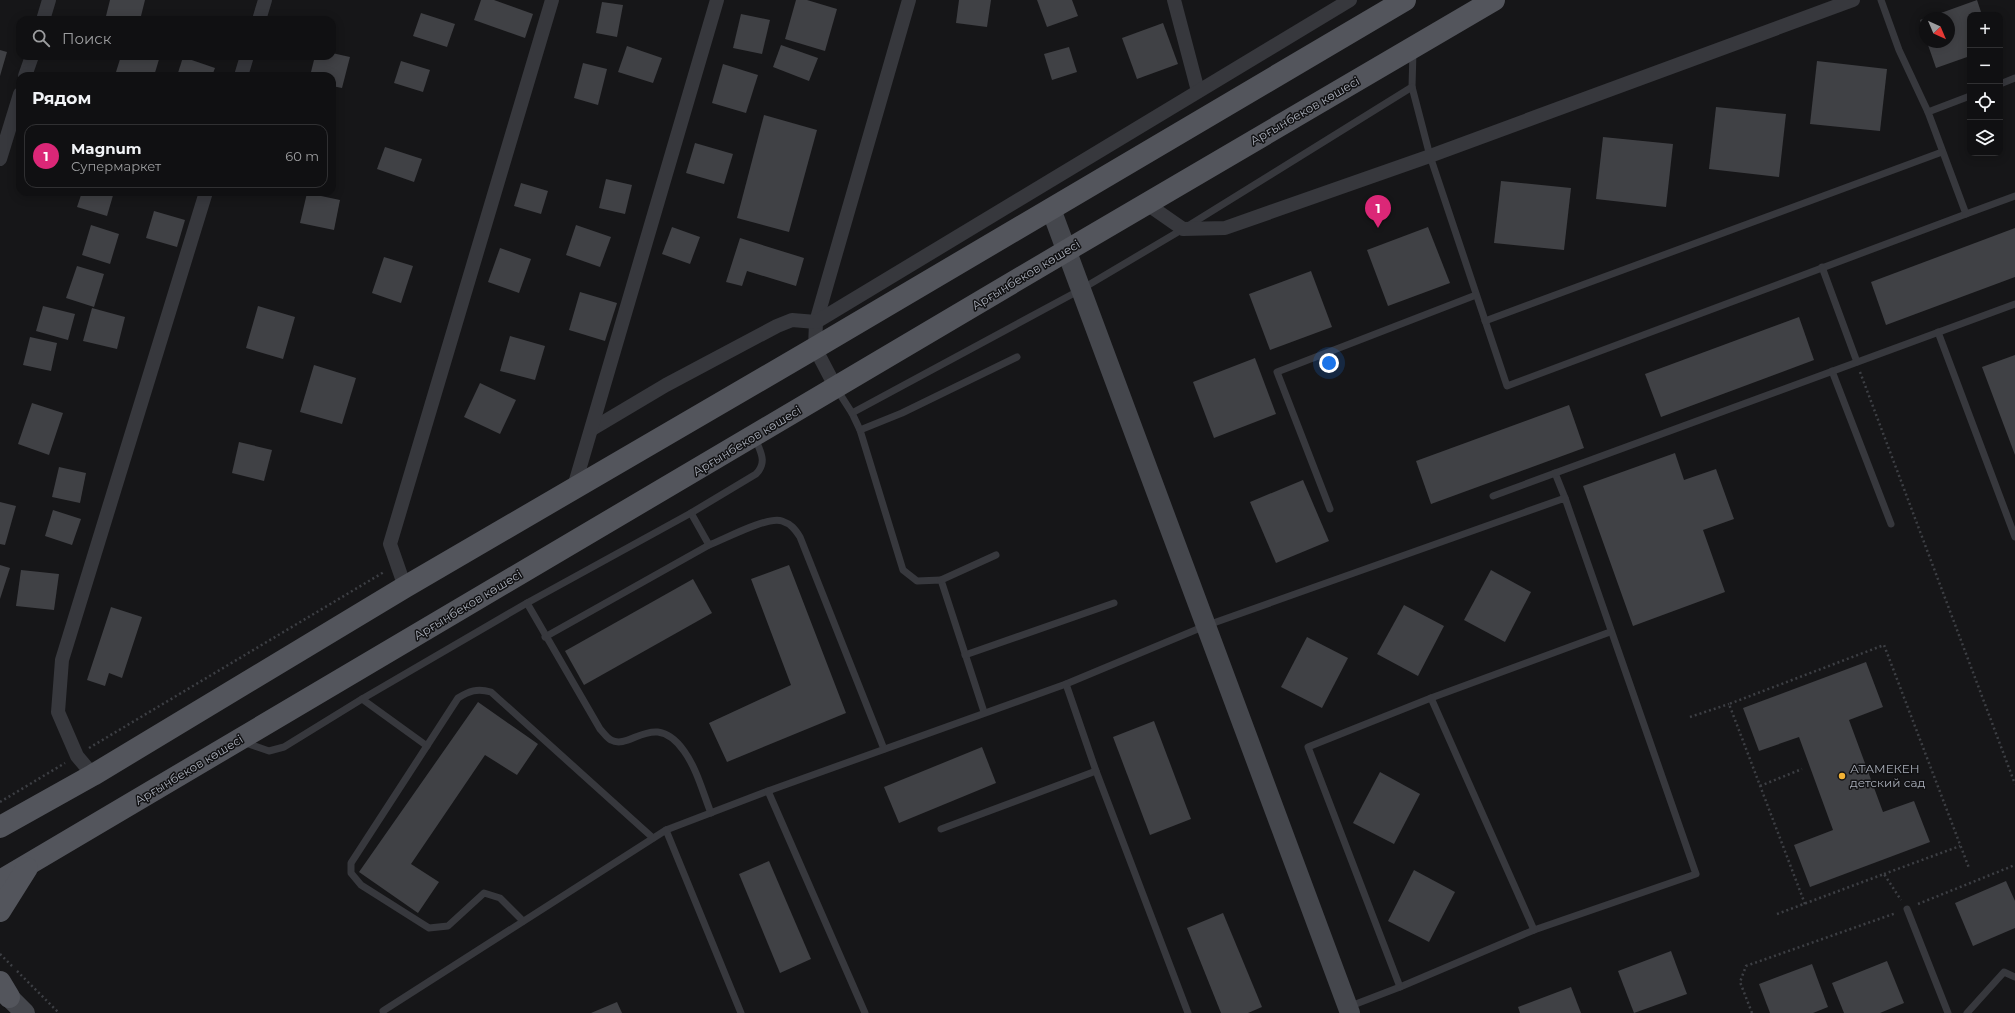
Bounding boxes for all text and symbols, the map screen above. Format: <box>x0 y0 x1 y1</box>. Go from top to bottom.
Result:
north arrow <box>1919 12 1955 48</box>
map controls <box>1967 12 2003 156</box>
button: + <box>1967 12 2003 48</box>
search box <box>16 16 336 60</box>
icon: search <box>30 27 52 49</box>
text: Поиск <box>62 29 111 48</box>
button: − <box>1967 48 2003 84</box>
street label: Арғынбеков көшесі <box>1247 73 1362 148</box>
button: locate <box>1967 84 2003 120</box>
text: Рядом <box>32 88 91 108</box>
button: layers <box>1967 120 2003 156</box>
text: Magnum <box>71 139 142 158</box>
text: 1 <box>43 148 49 164</box>
text: 60 m <box>285 148 319 164</box>
text: Супермаркет <box>71 158 161 174</box>
pin: 1 <box>1365 195 1391 228</box>
street label: Арғынбеков көшесі <box>969 236 1083 313</box>
your location <box>1319 353 1339 373</box>
street label: Арғынбеков көшесі <box>690 402 804 479</box>
street label: Арғынбеков көшесі <box>411 566 525 643</box>
street label: Арғынбеков көшесі <box>132 731 246 808</box>
place label: АТАМЕКЕН детский сад <box>1850 761 1925 790</box>
marker: АТАМЕКЕН детский сад <box>1837 771 1847 781</box>

